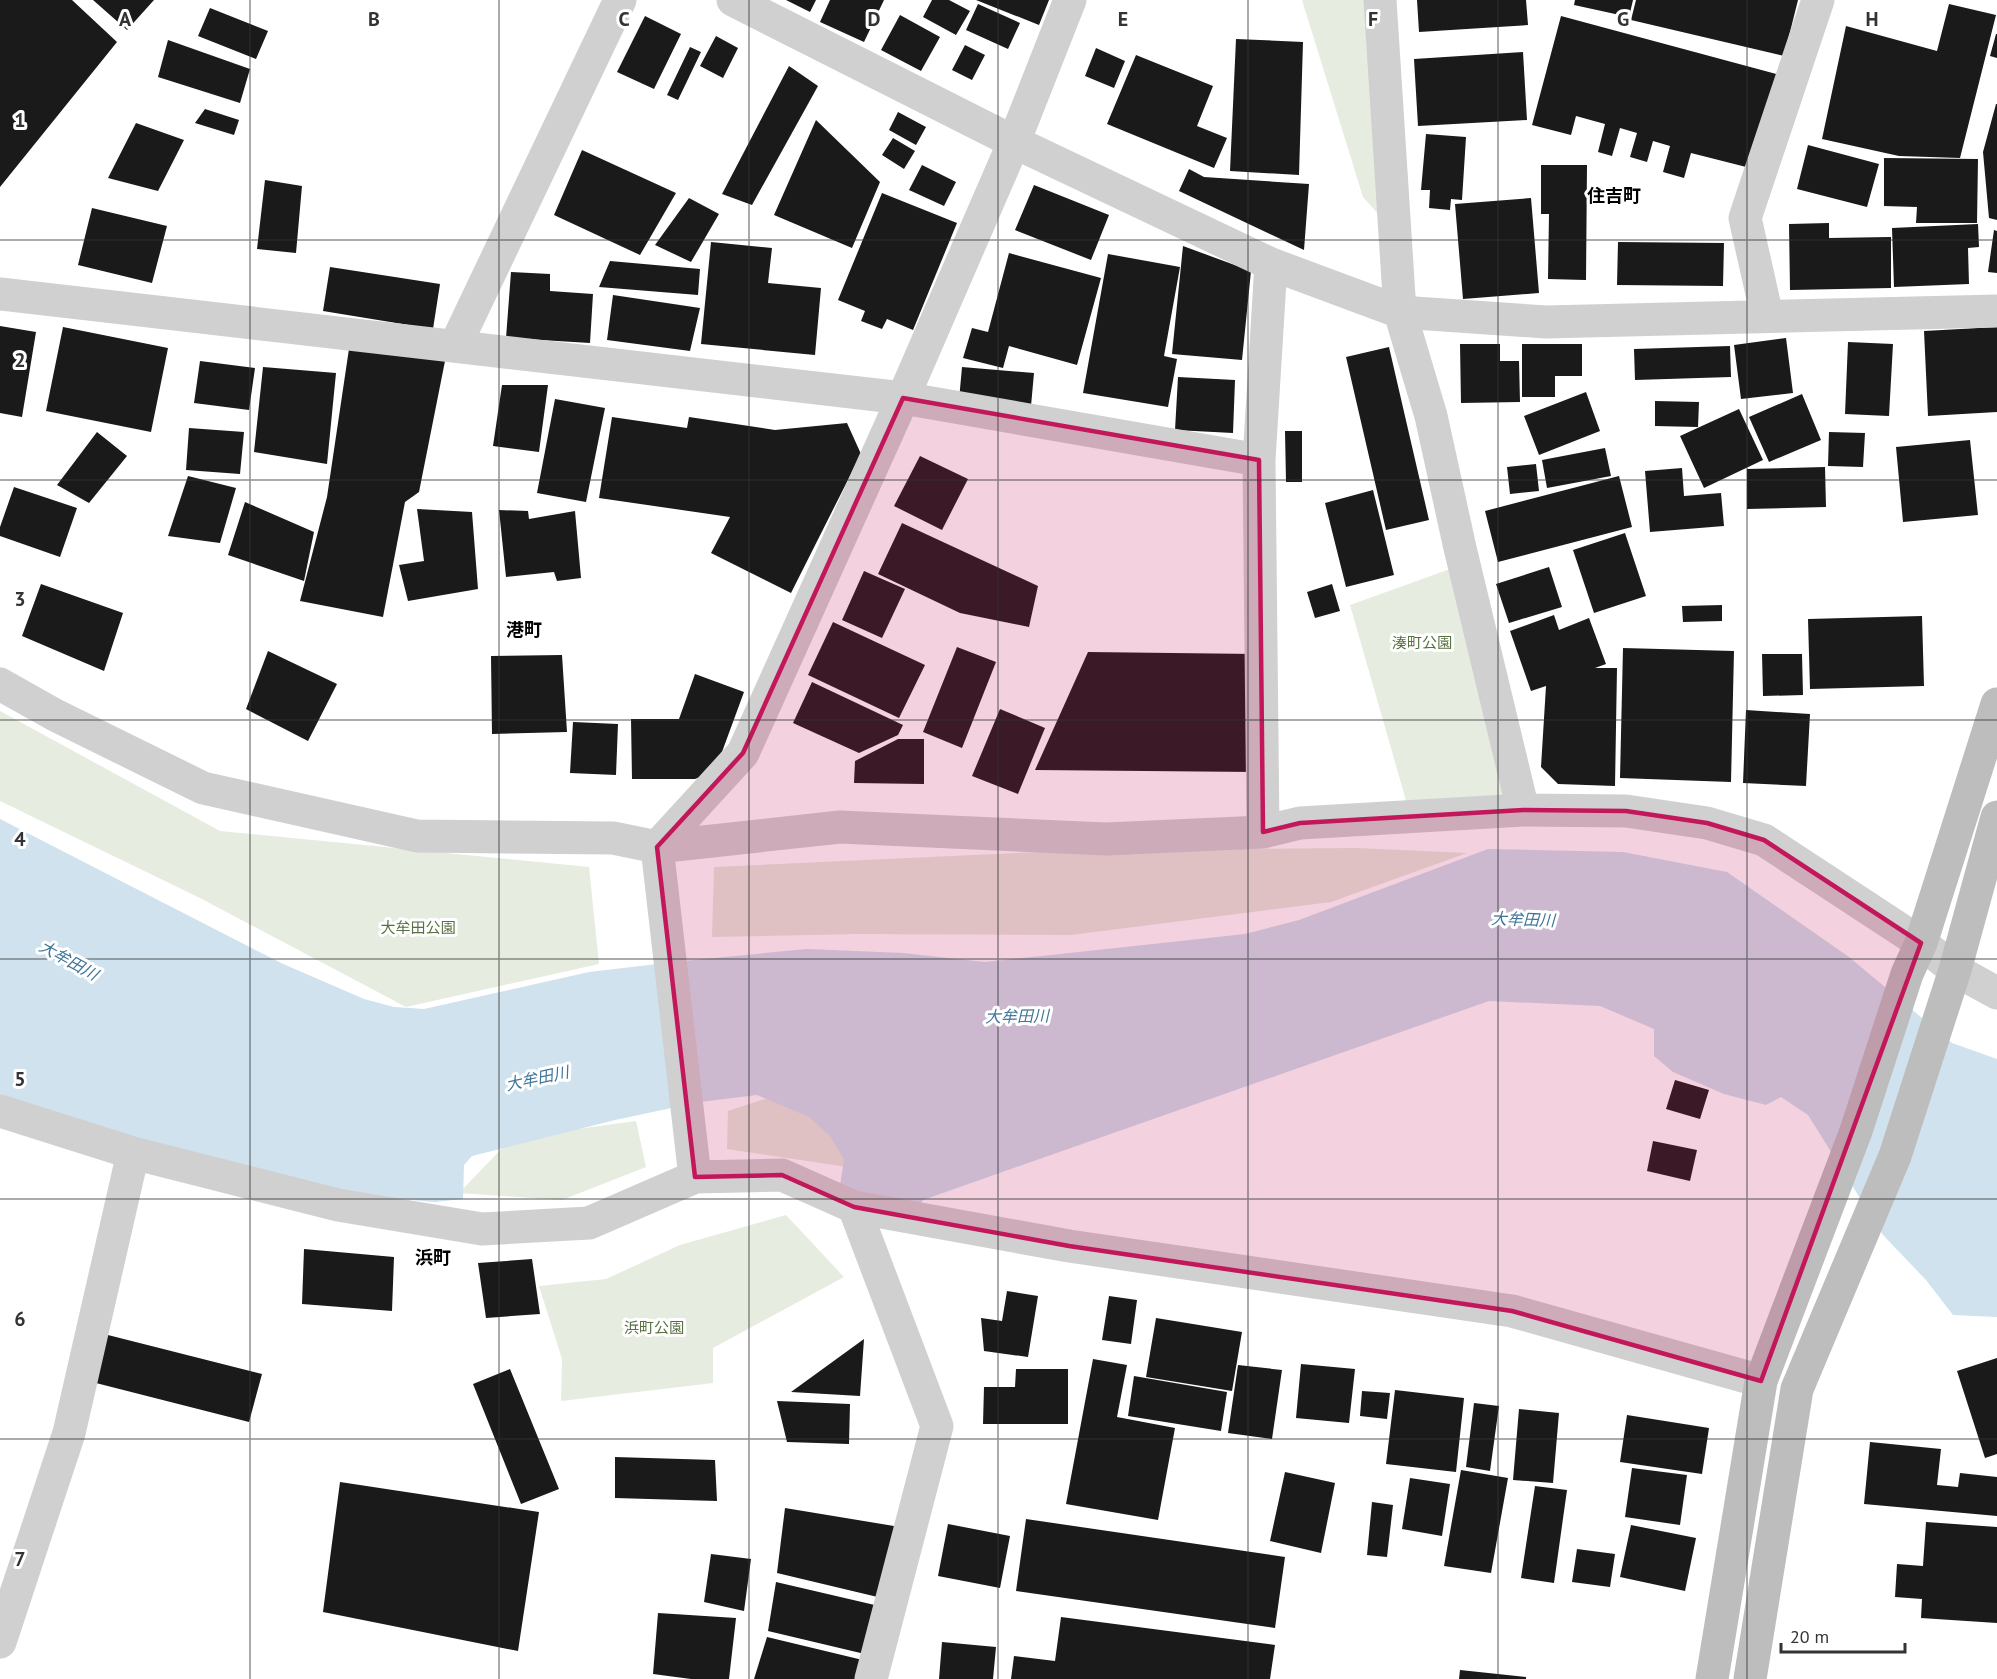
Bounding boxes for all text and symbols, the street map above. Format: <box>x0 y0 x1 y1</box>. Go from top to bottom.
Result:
text: A <box>119 6 132 32</box>
text: B <box>368 6 380 32</box>
text: C <box>618 6 630 32</box>
text: D <box>868 6 881 32</box>
text: E <box>1118 6 1128 32</box>
text: F <box>1368 6 1378 32</box>
text: G <box>1617 6 1629 32</box>
text: H <box>1865 6 1879 32</box>
text: 1 <box>14 107 26 133</box>
district label: 住吉町 <box>1587 184 1641 207</box>
text: 2 <box>14 347 26 373</box>
text: 3 <box>14 586 26 612</box>
district label: 港町 <box>506 618 542 641</box>
park label: 湊町公園 <box>1392 633 1452 652</box>
text: 4 <box>14 826 26 852</box>
water label: 大牟田川 <box>1491 908 1557 930</box>
park label: 大牟田公園 <box>380 918 456 937</box>
water label: 大牟田川 <box>36 936 104 985</box>
water label: 大牟田川 <box>985 1005 1051 1027</box>
water label: 大牟田川 <box>504 1061 572 1094</box>
text: 5 <box>14 1066 26 1092</box>
district label: 浜町 <box>415 1246 451 1269</box>
text: 6 <box>14 1306 26 1332</box>
park label: 浜町公園 <box>624 1318 684 1337</box>
text: 7 <box>14 1546 26 1572</box>
scale bar <box>1781 1616 1906 1654</box>
text: 20 m <box>1790 1625 1829 1648</box>

